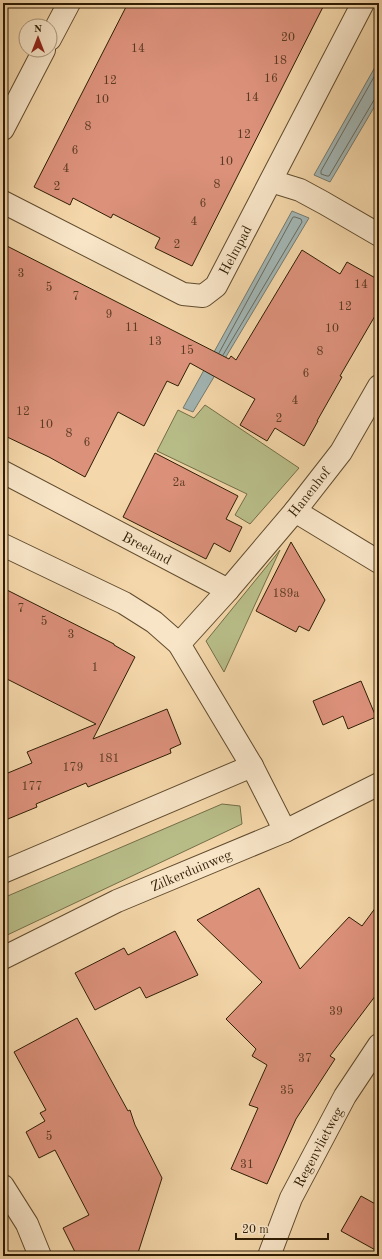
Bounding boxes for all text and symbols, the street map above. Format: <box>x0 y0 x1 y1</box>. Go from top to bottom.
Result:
north arrow <box>18 18 58 58</box>
text: N <box>34 24 43 35</box>
house number: 20 <box>281 32 295 44</box>
house number: 14 <box>131 43 145 55</box>
house number: 18 <box>273 55 287 67</box>
house number: 16 <box>264 73 278 85</box>
house number: 12 <box>103 75 117 87</box>
house number: 14 <box>245 92 259 104</box>
house number: 10 <box>95 94 109 106</box>
house number: 8 <box>85 121 92 133</box>
house number: 12 <box>237 129 251 141</box>
house number: 6 <box>72 145 79 157</box>
house number: 10 <box>219 156 233 168</box>
house number: 4 <box>63 163 70 175</box>
house number: 8 <box>214 179 221 191</box>
house number: 2 <box>54 181 60 193</box>
house number: 6 <box>200 198 207 210</box>
house number: 4 <box>191 216 198 228</box>
street label: Helmpad <box>217 223 255 278</box>
house number: 2 <box>174 239 180 251</box>
house number: 3 <box>18 268 24 280</box>
house number: 14 <box>354 279 368 291</box>
house number: 5 <box>46 281 53 294</box>
house number: 7 <box>73 291 79 303</box>
house number: 12 <box>338 301 352 313</box>
house number: 9 <box>106 309 112 321</box>
house number: 11 <box>125 322 139 334</box>
house number: 10 <box>325 323 339 335</box>
house number: 13 <box>148 336 162 348</box>
house number: 15 <box>180 344 194 357</box>
house number: 8 <box>317 346 324 358</box>
house number: 6 <box>303 368 310 380</box>
house number: 4 <box>292 395 299 407</box>
house number: 12 <box>16 406 30 418</box>
house number: 2 <box>276 413 282 425</box>
house number: 10 <box>39 419 53 431</box>
house number: 8 <box>66 428 73 440</box>
house number: 6 <box>84 437 91 449</box>
street label: Hanenhof <box>286 464 334 520</box>
house number: 2a <box>173 477 186 489</box>
street label: Breeland <box>119 530 174 568</box>
house number: 189a <box>273 588 299 600</box>
house number: 7 <box>18 603 24 615</box>
house number: 5 <box>41 615 48 628</box>
house number: 3 <box>68 629 74 641</box>
house number: 1 <box>92 662 98 674</box>
house number: 181 <box>99 753 119 765</box>
house number: 179 <box>63 762 83 774</box>
house number: 177 <box>22 781 42 793</box>
street label: Zilkerduinweg <box>149 847 234 894</box>
house number: 39 <box>329 1006 343 1018</box>
house number: 37 <box>298 1053 312 1065</box>
house number: 35 <box>280 1084 294 1097</box>
street label: Regenvlietweg <box>292 1105 346 1190</box>
house number: 5 <box>46 1130 53 1143</box>
house number: 31 <box>240 1159 254 1171</box>
scale bar <box>236 1215 328 1241</box>
text: 20 m <box>242 1224 269 1236</box>

